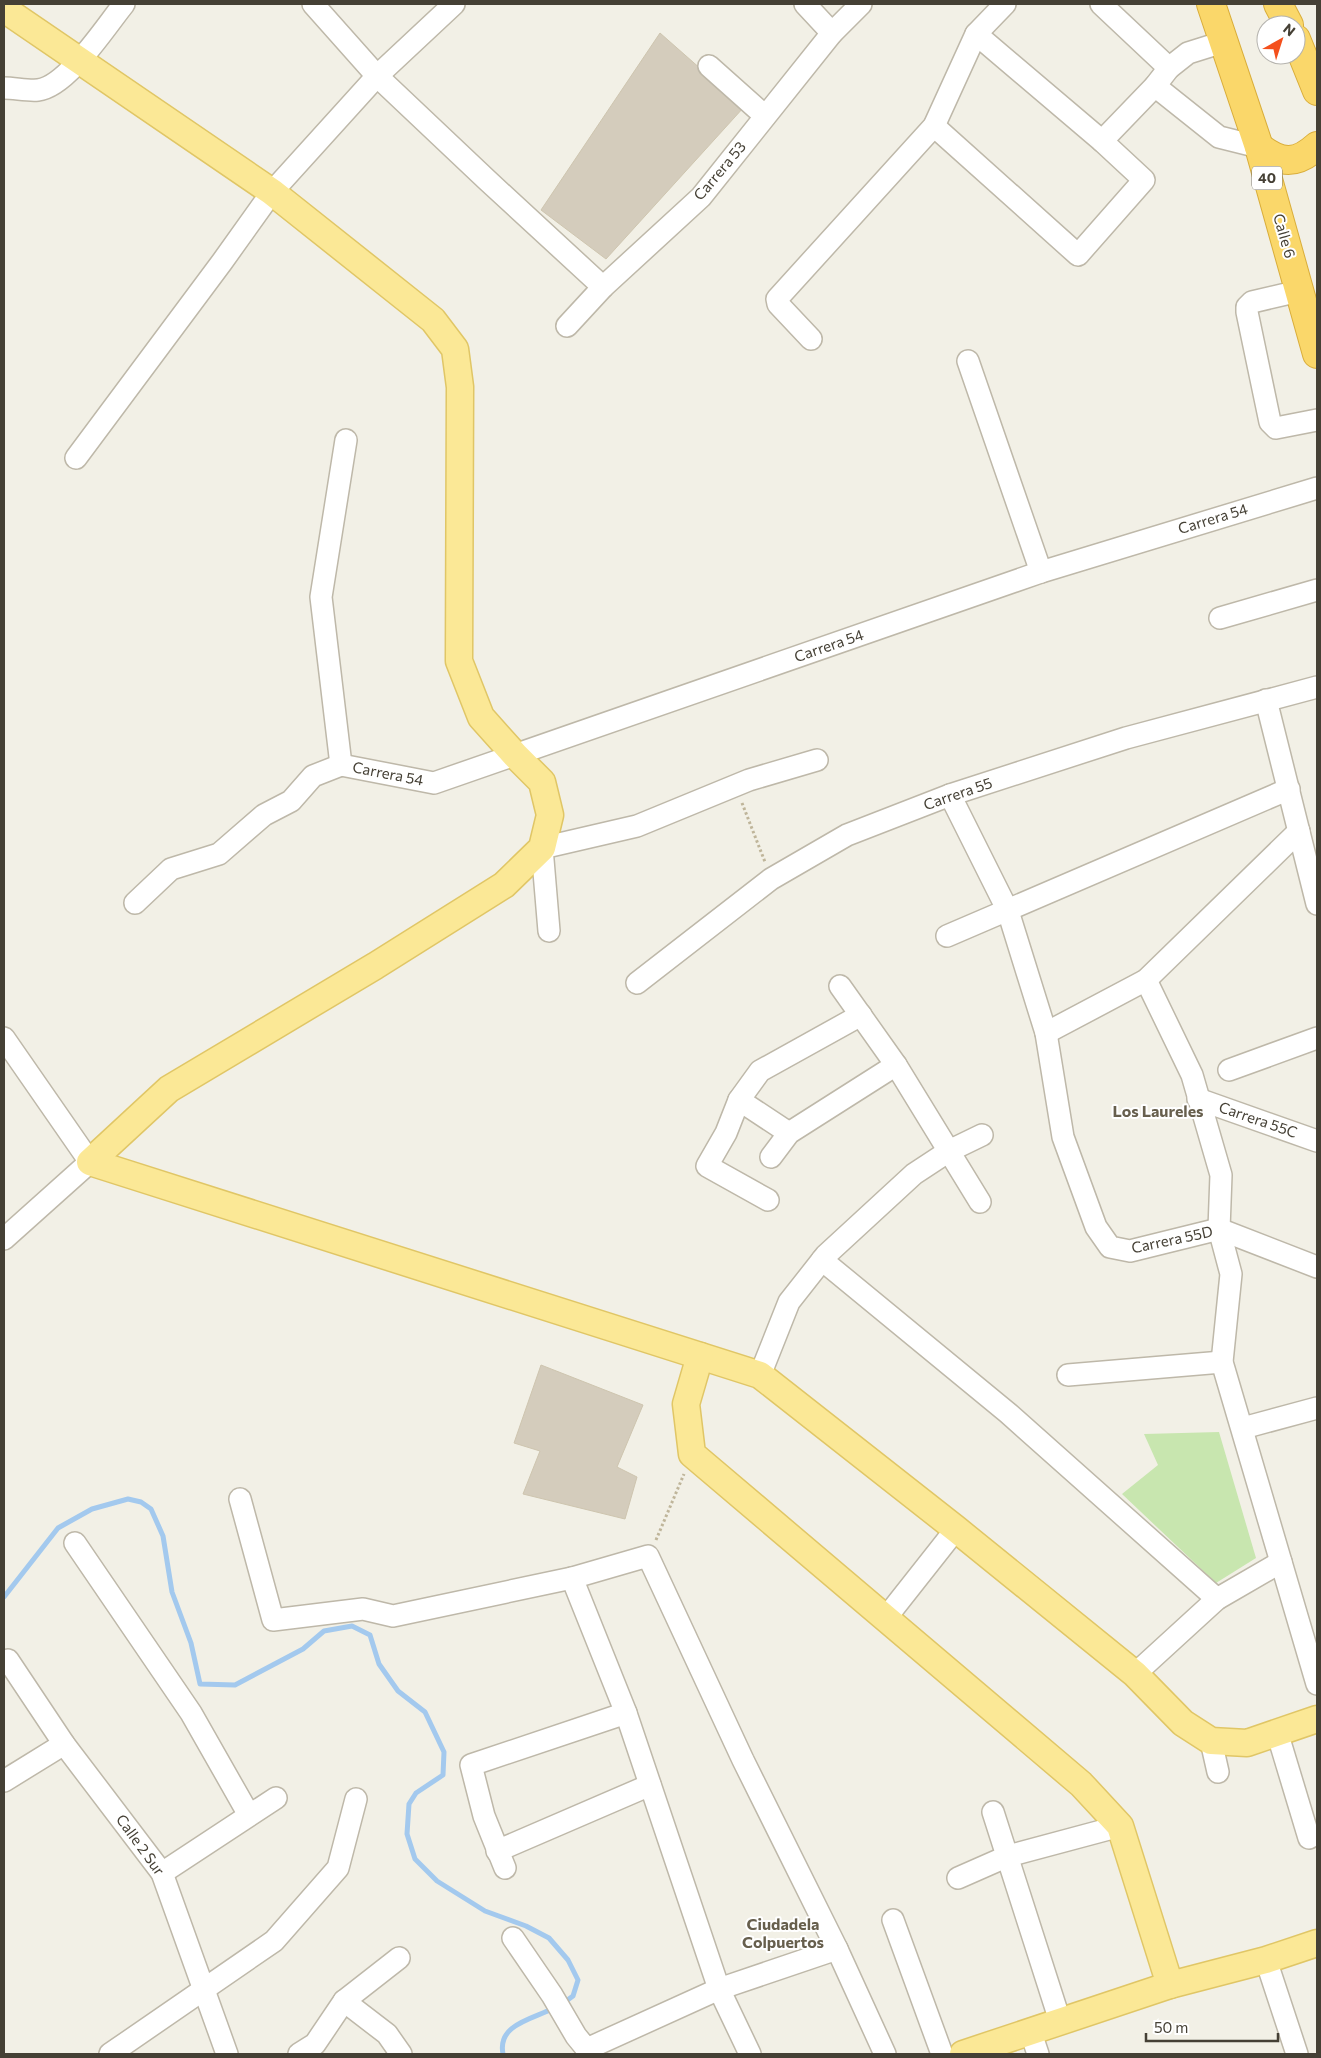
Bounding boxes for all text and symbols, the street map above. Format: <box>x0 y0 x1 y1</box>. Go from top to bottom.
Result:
north arrow <box>1256 15 1306 65</box>
text: N <box>1280 20 1299 39</box>
street label: Carrera 53 <box>689 137 749 204</box>
road number: 40 <box>1252 167 1282 190</box>
street label: Calle 6 <box>1270 211 1300 260</box>
street label: Carrera 54 <box>1176 499 1250 537</box>
street label: Carrera 54 <box>792 625 866 665</box>
street label: Carrera 54 <box>351 757 425 789</box>
street label: Carrera 55 <box>921 773 994 813</box>
street label: Carrera 55C <box>1217 1097 1300 1141</box>
district label: Los Laureles <box>1112 1101 1204 1120</box>
street label: Carrera 55D <box>1130 1222 1214 1256</box>
street label: Calle 2 Sur <box>113 1810 169 1878</box>
district label: Ciudadela Colpuertos <box>742 1914 824 1951</box>
scale bar <box>1146 2010 1278 2042</box>
text: 50 m <box>1154 2018 1188 2036</box>

